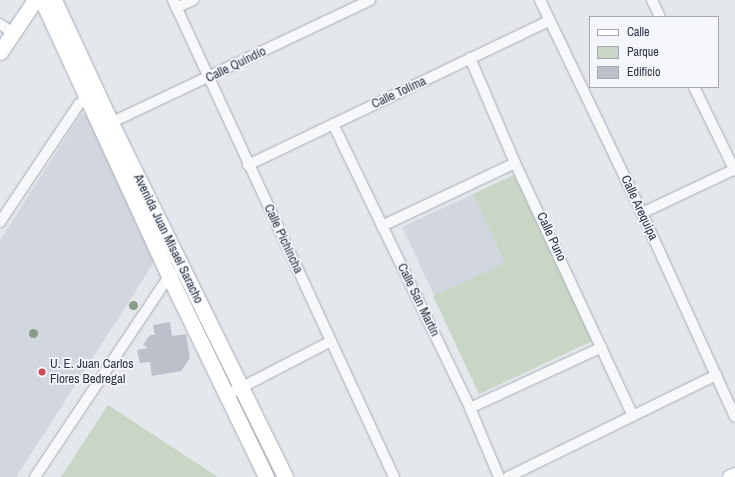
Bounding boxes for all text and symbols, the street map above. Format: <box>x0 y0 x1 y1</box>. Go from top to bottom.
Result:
legend <box>589 16 719 88</box>
text: Calle <box>627 24 649 40</box>
street label: Calle Quindío <box>203 44 269 86</box>
text: Parque <box>627 44 659 60</box>
text: Edificio <box>627 64 660 80</box>
street label: Calle Tolima <box>369 74 429 112</box>
street label: Avenida Juan Misael Saracho <box>130 172 206 306</box>
street label: Calle Arequipa <box>617 173 661 243</box>
street label: Calle Pichincha <box>260 202 306 276</box>
street label: Calle Puno <box>533 210 569 264</box>
street label: Calle San Martín <box>394 261 442 339</box>
place label: U. E. Juan Carlos Flores Bedregal <box>50 357 134 388</box>
marker: U. E. Juan Carlos Flores Bedregal <box>37 367 47 377</box>

